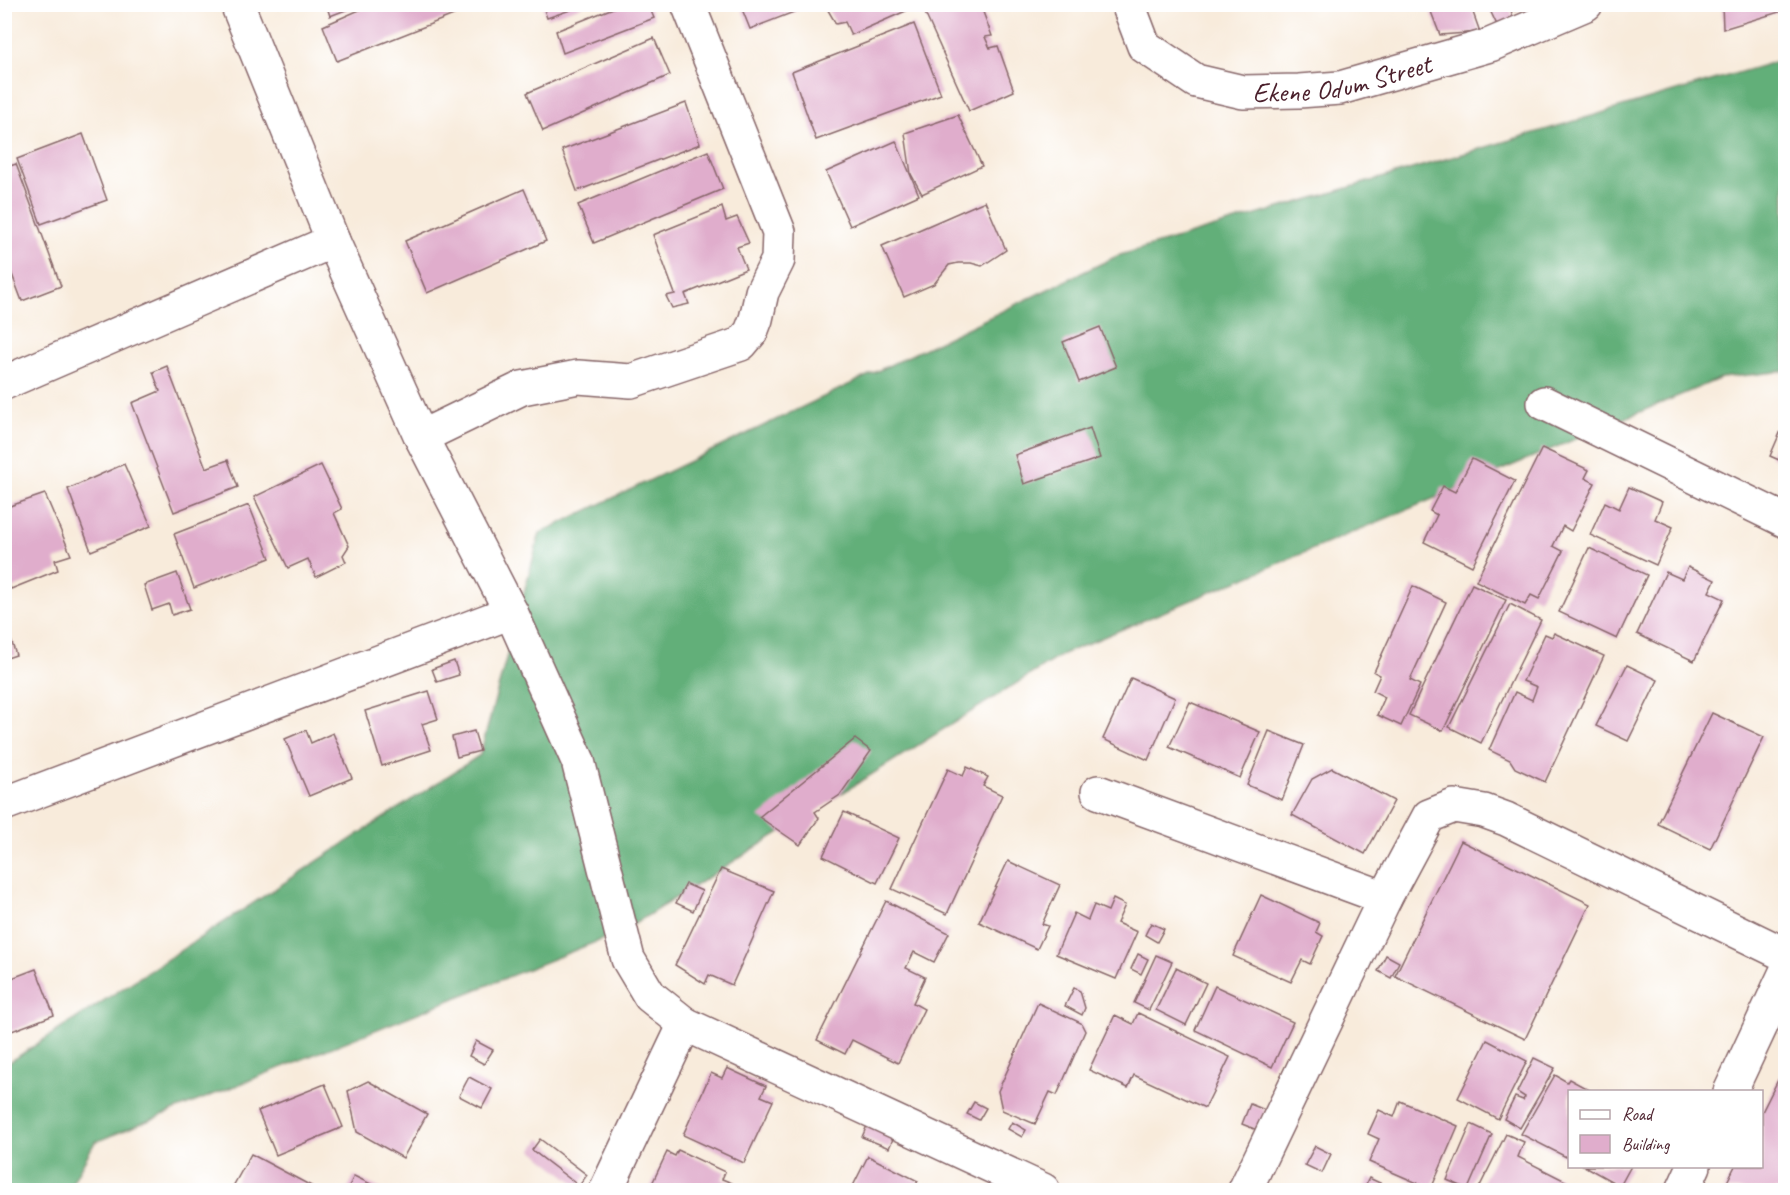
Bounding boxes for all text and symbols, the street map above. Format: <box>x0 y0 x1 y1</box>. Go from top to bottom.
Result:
street label: Ekene Odum Street <box>1252 45 1437 109</box>
legend <box>1568 1090 1763 1168</box>
text: Road <box>1622 1103 1655 1125</box>
text: Building <box>1622 1133 1671 1155</box>

